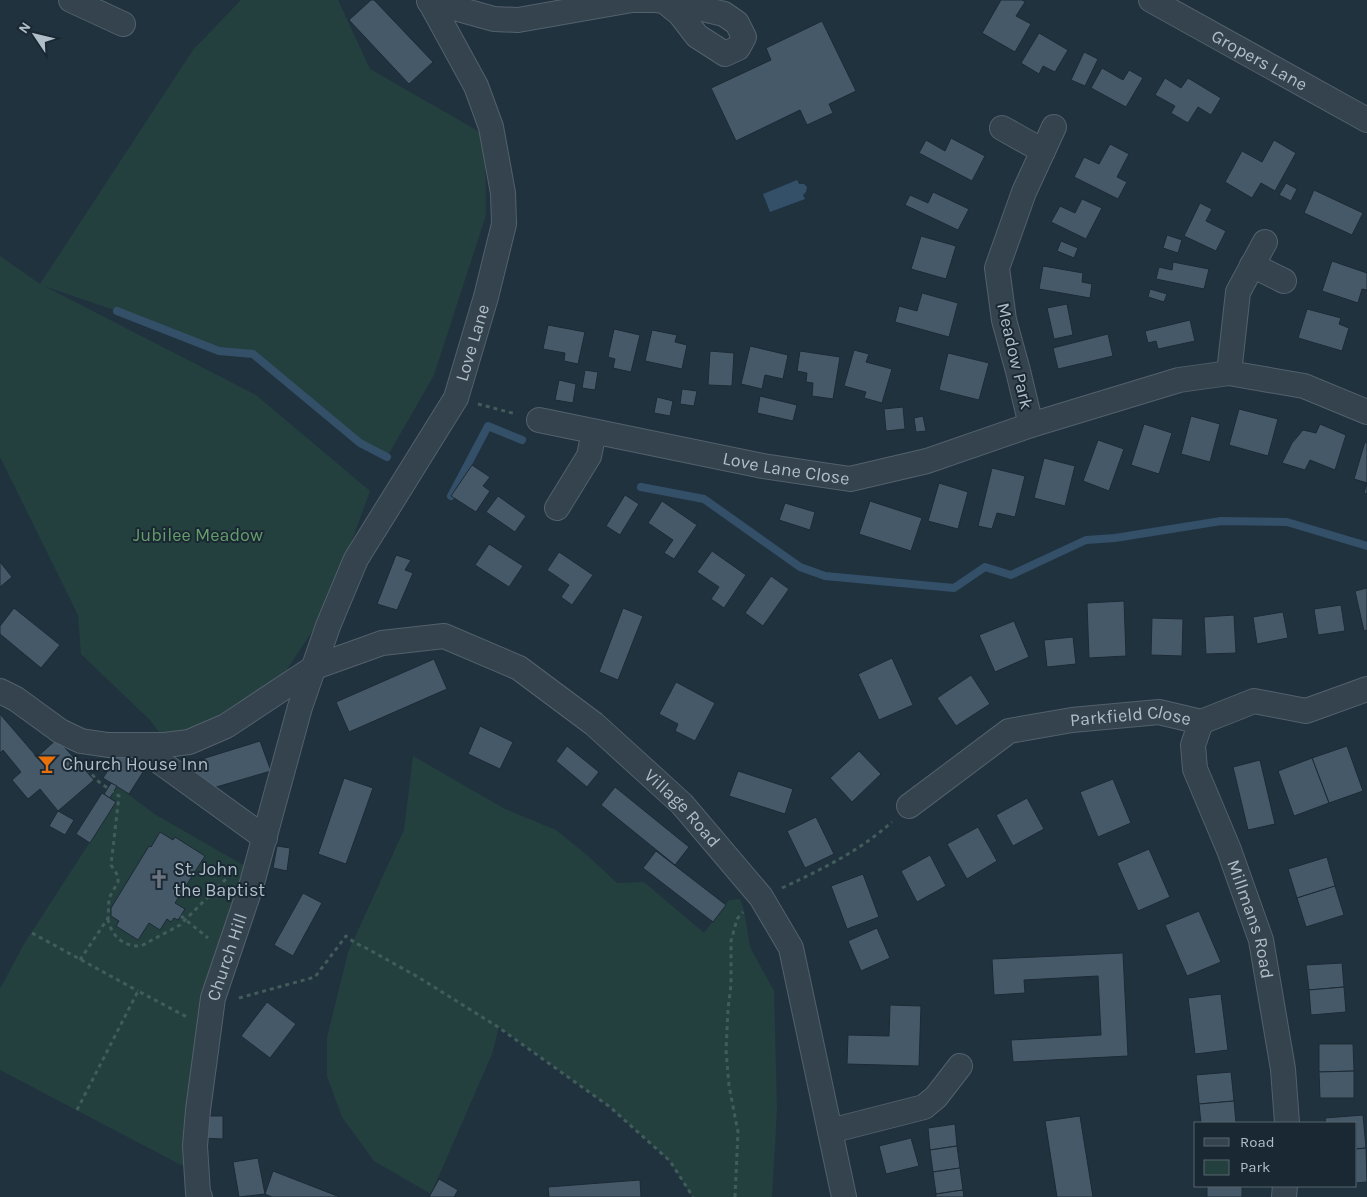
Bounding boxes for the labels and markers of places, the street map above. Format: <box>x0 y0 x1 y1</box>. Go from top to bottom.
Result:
bar icon: Church House Inn <box>36 753 58 775</box>
place label: Church House Inn <box>62 753 208 775</box>
place label: St. John the Baptist <box>174 858 265 901</box>
church icon: St. John the Baptist <box>148 868 170 890</box>

